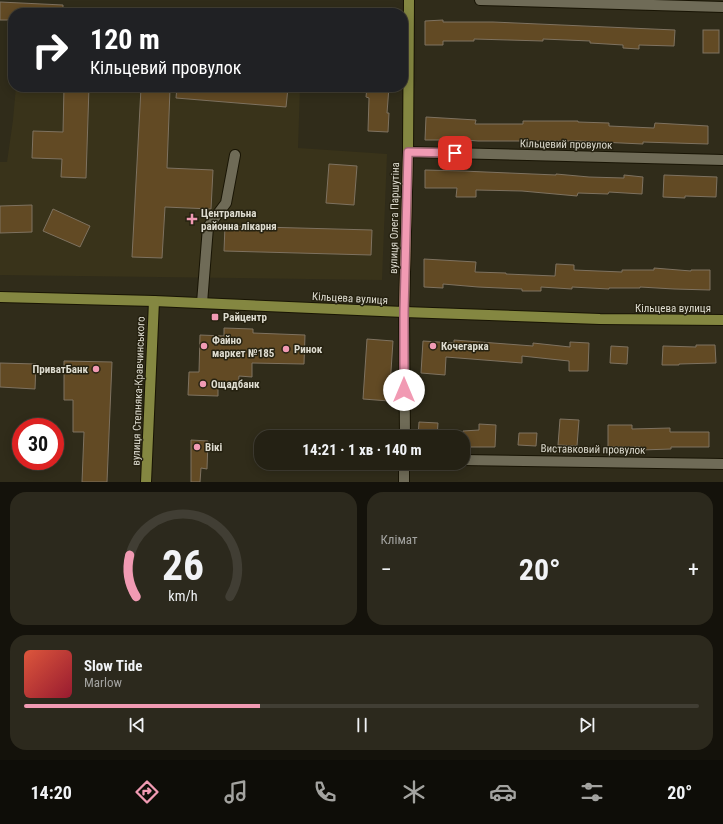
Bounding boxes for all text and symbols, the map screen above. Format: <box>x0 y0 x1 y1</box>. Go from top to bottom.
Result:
text: 120 m <box>90 23 160 56</box>
icon: right <box>24 24 76 76</box>
text: Кільцевий провулок <box>90 57 241 78</box>
pin <box>438 136 472 170</box>
street label: Кільцевий провулок <box>520 137 613 152</box>
icon: arrive <box>444 142 466 164</box>
street label: вулиця Олега Паршутіна <box>387 162 402 274</box>
place label: Центральна районна лікарня <box>201 207 277 233</box>
marker: Центральна районна лікарня <box>186 213 198 225</box>
street label: Кільцева вулиця <box>312 290 388 307</box>
street label: Кільцева вулиця <box>635 302 711 315</box>
place label: Райцентр <box>223 311 268 324</box>
marker: Райцентр <box>210 312 220 322</box>
street label: вулиця Степняка-Кравчинського <box>129 316 148 466</box>
place label: Файно маркет №185 <box>212 334 275 360</box>
place label: Кочегарка <box>441 340 489 353</box>
marker: Файно маркет №185 <box>199 341 209 351</box>
marker: Кочегарка <box>428 341 438 351</box>
place label: Ринок <box>294 343 323 356</box>
marker: Ринок <box>281 344 291 354</box>
place label: ПриватБанк <box>33 363 88 376</box>
marker: ПриватБанк <box>91 364 101 374</box>
position arrow <box>383 369 425 411</box>
place label: Ощадбанк <box>211 378 260 391</box>
marker: Ощадбанк <box>198 379 208 389</box>
speed limit sign: 30 <box>12 418 64 470</box>
place label: Вікі <box>205 441 222 454</box>
text: 14:21 · 1 хв · 140 m <box>302 441 422 459</box>
marker: Вікі <box>192 442 202 452</box>
street label: Виставковий провулок <box>540 442 646 457</box>
text: Клімат <box>381 532 417 547</box>
text: 26 <box>162 540 204 589</box>
text: 20° <box>519 552 561 587</box>
text: − <box>381 557 392 582</box>
text: + <box>688 557 699 582</box>
text: km/h <box>169 587 198 603</box>
text: Slow Tide <box>84 657 142 675</box>
text: Marlow <box>84 675 122 690</box>
icon: previous <box>126 714 148 736</box>
icon: pause <box>351 714 373 736</box>
icon: next <box>576 714 598 736</box>
icon: directions <box>133 778 161 806</box>
icon: music <box>222 778 250 806</box>
icon: phone <box>311 778 339 806</box>
icon: climate <box>400 778 428 806</box>
icon: car <box>489 778 517 806</box>
icon: filters <box>578 778 606 806</box>
text: 14:20 <box>31 782 72 803</box>
text: 20° <box>667 782 692 803</box>

